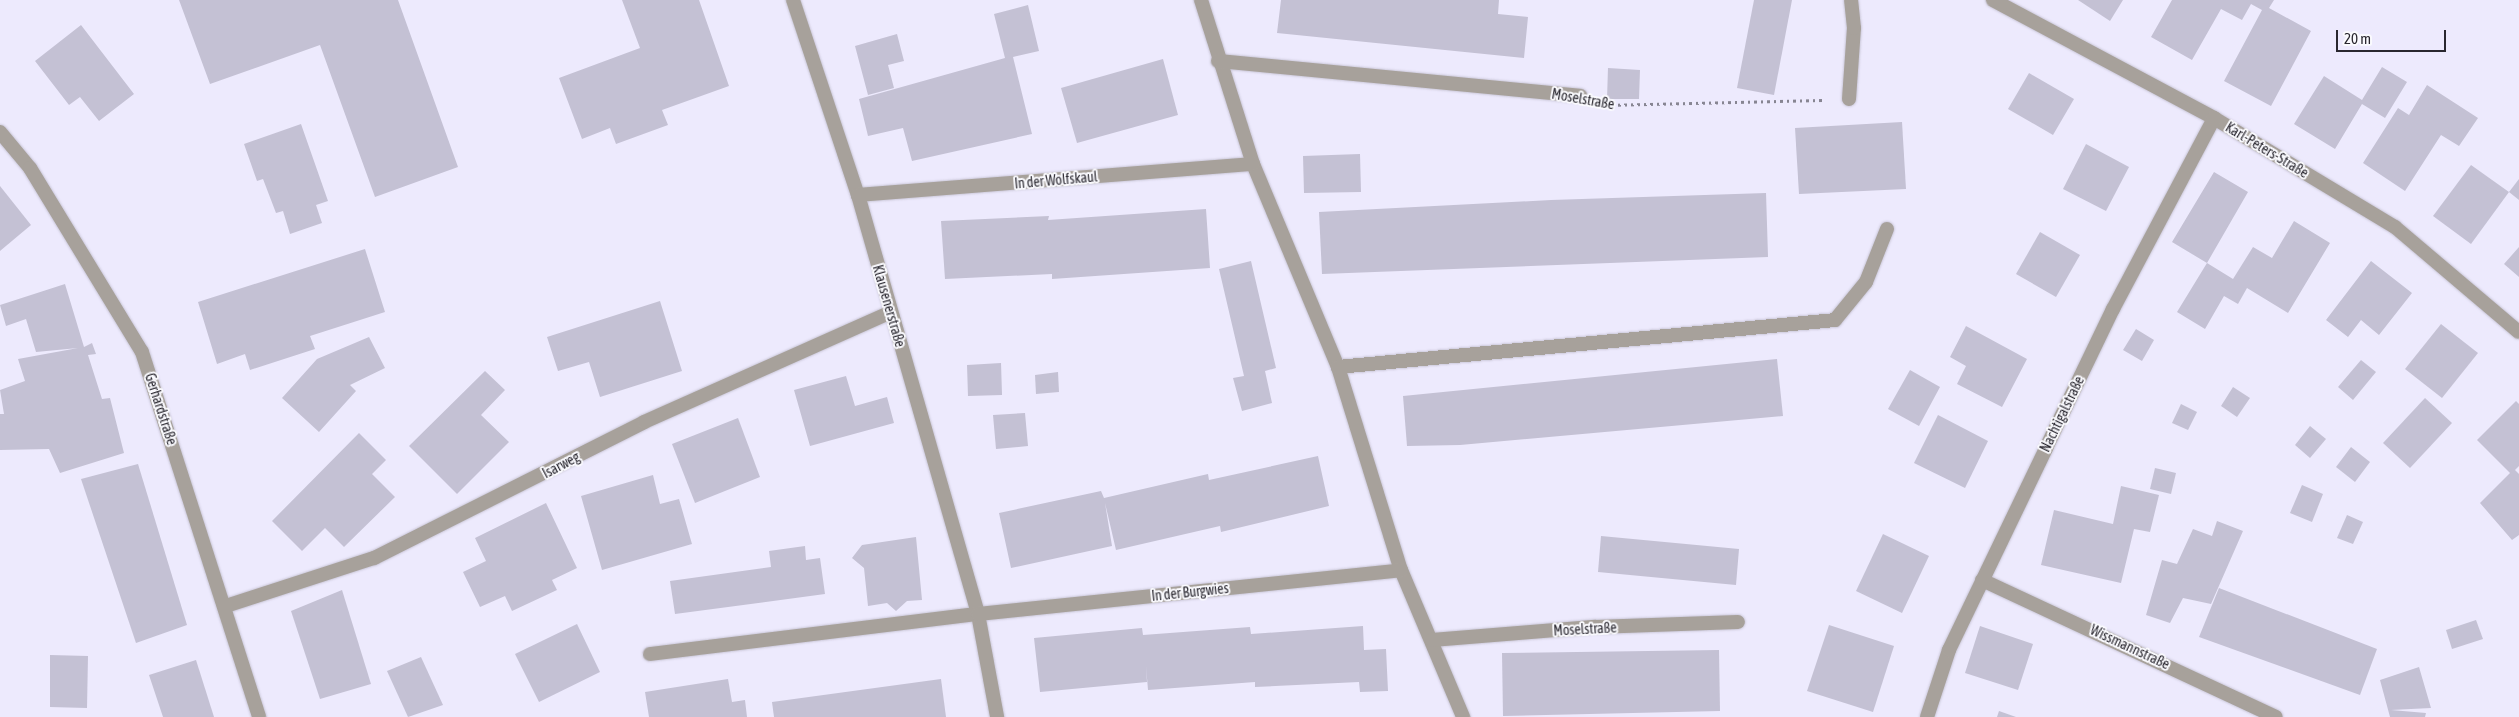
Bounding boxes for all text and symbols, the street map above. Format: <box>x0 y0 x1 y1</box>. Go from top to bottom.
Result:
scale bar <box>2339 20 2449 52</box>
text: 20 m <box>2344 30 2371 47</box>
street label: Moselstraße <box>1550 85 1616 113</box>
street label: Karl-Peters-Straße <box>2223 119 2311 181</box>
street label: In der Wolfskaul <box>1014 168 1098 192</box>
street label: Klausenerstraße <box>869 263 909 349</box>
street label: Gerhardstraße <box>142 371 180 447</box>
street label: Nachtigalstraße <box>2036 373 2088 455</box>
street label: Isarweg <box>540 448 582 482</box>
street label: In der Burgwies <box>1151 580 1229 604</box>
street label: Moselstraße <box>1553 619 1617 639</box>
street label: Wissmannstraße <box>2088 621 2172 673</box>

